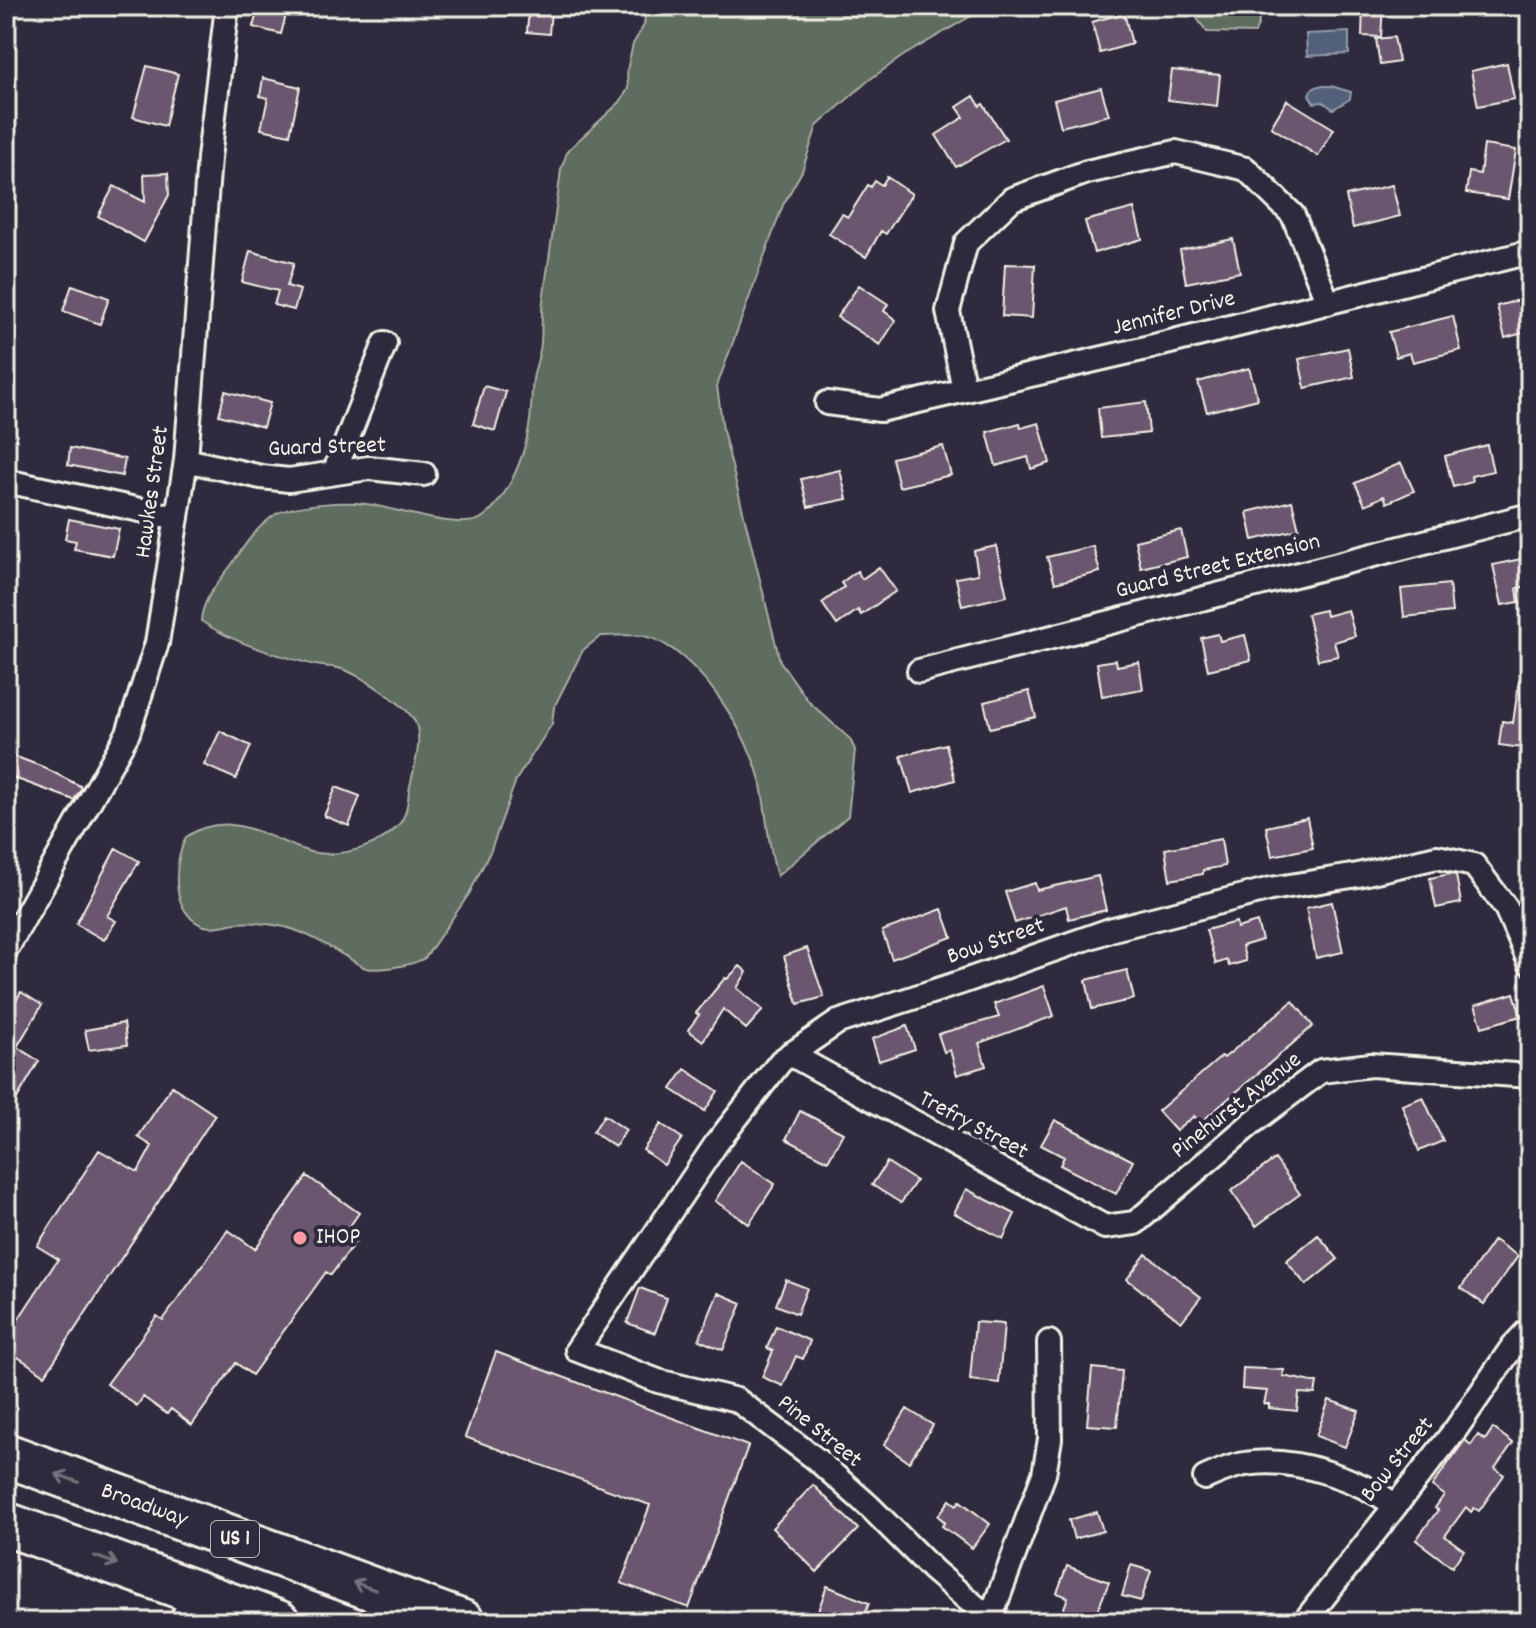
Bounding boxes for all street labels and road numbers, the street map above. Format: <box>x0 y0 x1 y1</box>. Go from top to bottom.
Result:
street label: Jennifer Drive <box>1109 282 1239 346</box>
street label: Hawkes Street <box>127 423 179 560</box>
street label: Guard Street <box>268 429 387 467</box>
street label: Guard Street Extension <box>1112 525 1324 609</box>
street label: Bow Street <box>943 909 1050 975</box>
street label: Pinehurst Avenue <box>1165 1044 1309 1168</box>
street label: Trefry Street <box>912 1083 1034 1169</box>
street label: Pine Street <box>769 1387 869 1477</box>
street label: Bow Street <box>1353 1410 1443 1510</box>
street label: Broadway <box>96 1475 193 1538</box>
road number: US 1 <box>211 1521 259 1557</box>

